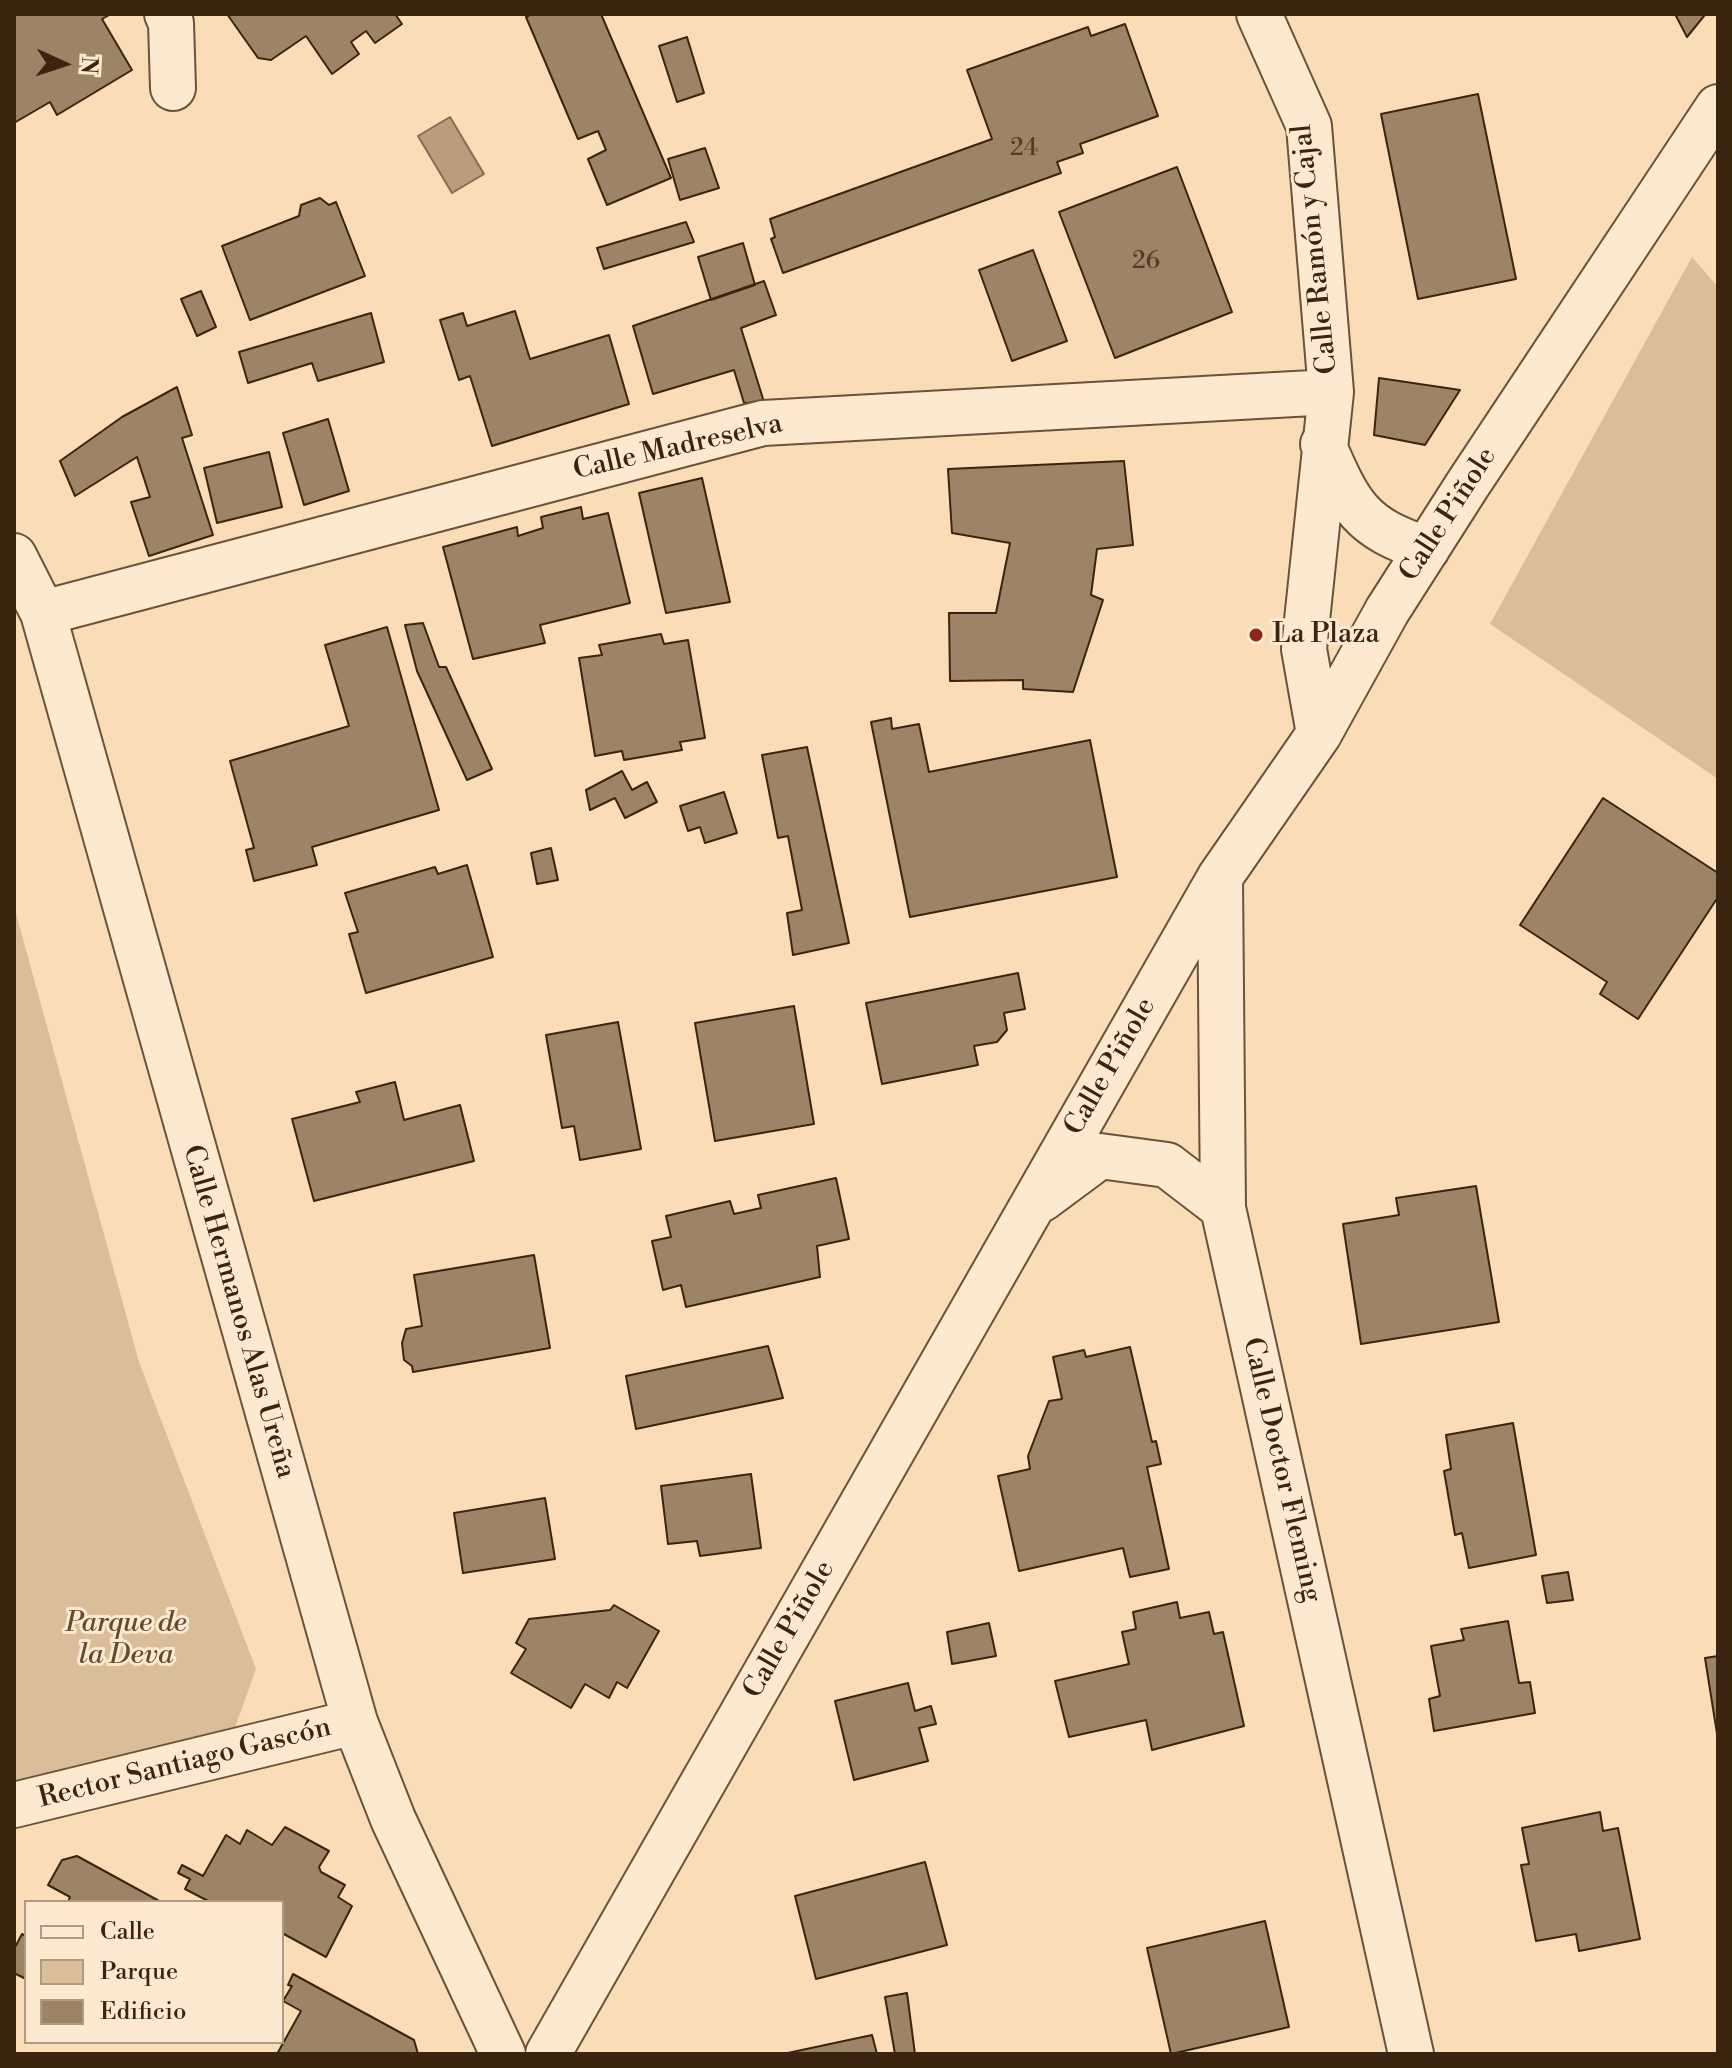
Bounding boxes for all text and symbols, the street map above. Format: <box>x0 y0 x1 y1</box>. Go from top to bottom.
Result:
north arrow <box>24 24 104 104</box>
text: N <box>75 56 102 75</box>
street label: Calle Ramón y Cajal <box>1286 122 1346 376</box>
house number: 24 <box>1010 135 1038 163</box>
house number: 26 <box>1132 248 1160 276</box>
street label: Calle Madreselva <box>570 408 786 488</box>
street label: Calle Piñole <box>1393 442 1505 588</box>
place label: La Plaza <box>1272 618 1380 652</box>
marker: La Plaza <box>1247 626 1265 644</box>
street label: Calle Piñole <box>1058 992 1164 1142</box>
street label: Calle Hermanos Alas Ureña <box>174 1142 302 1482</box>
street label: Calle Doctor Fleming <box>1234 1334 1328 1606</box>
street label: Calle Piñole <box>737 1555 843 1705</box>
park label: Parque de la Deva <box>65 1607 187 1673</box>
street label: Rector Santiago Gascón <box>35 1711 335 1817</box>
legend <box>24 1900 284 2044</box>
text: Calle <box>100 1917 155 1947</box>
text: Parque <box>100 1957 178 1987</box>
text: Edificio <box>100 1997 186 2027</box>

